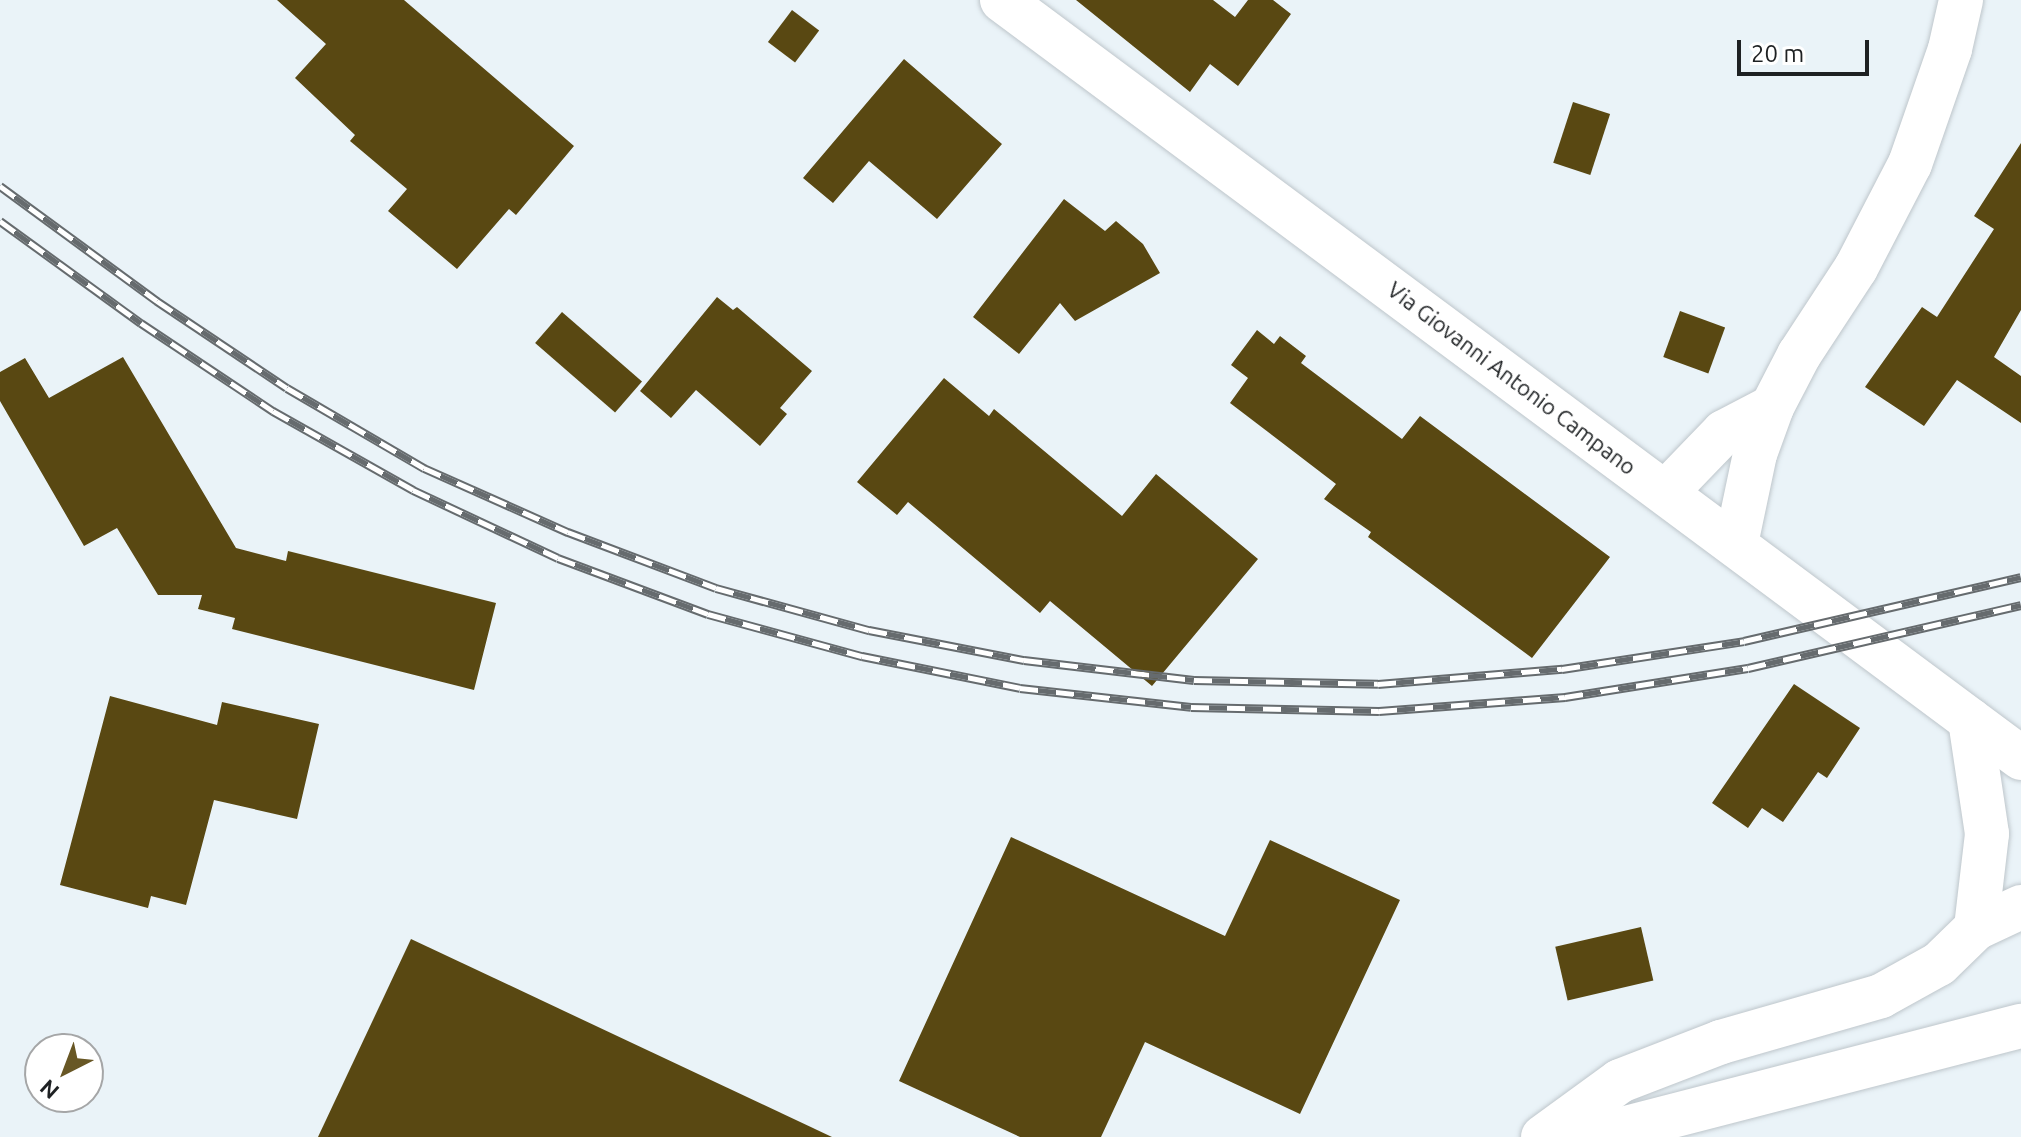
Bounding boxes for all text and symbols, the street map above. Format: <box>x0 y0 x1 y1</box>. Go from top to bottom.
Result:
scale bar <box>1741 24 1873 74</box>
text: 20 m <box>1751 40 1804 67</box>
street label: Via Giovanni Antonio Campano <box>1383 276 1641 480</box>
north arrow <box>24 1033 104 1113</box>
text: N <box>34 1075 63 1105</box>

